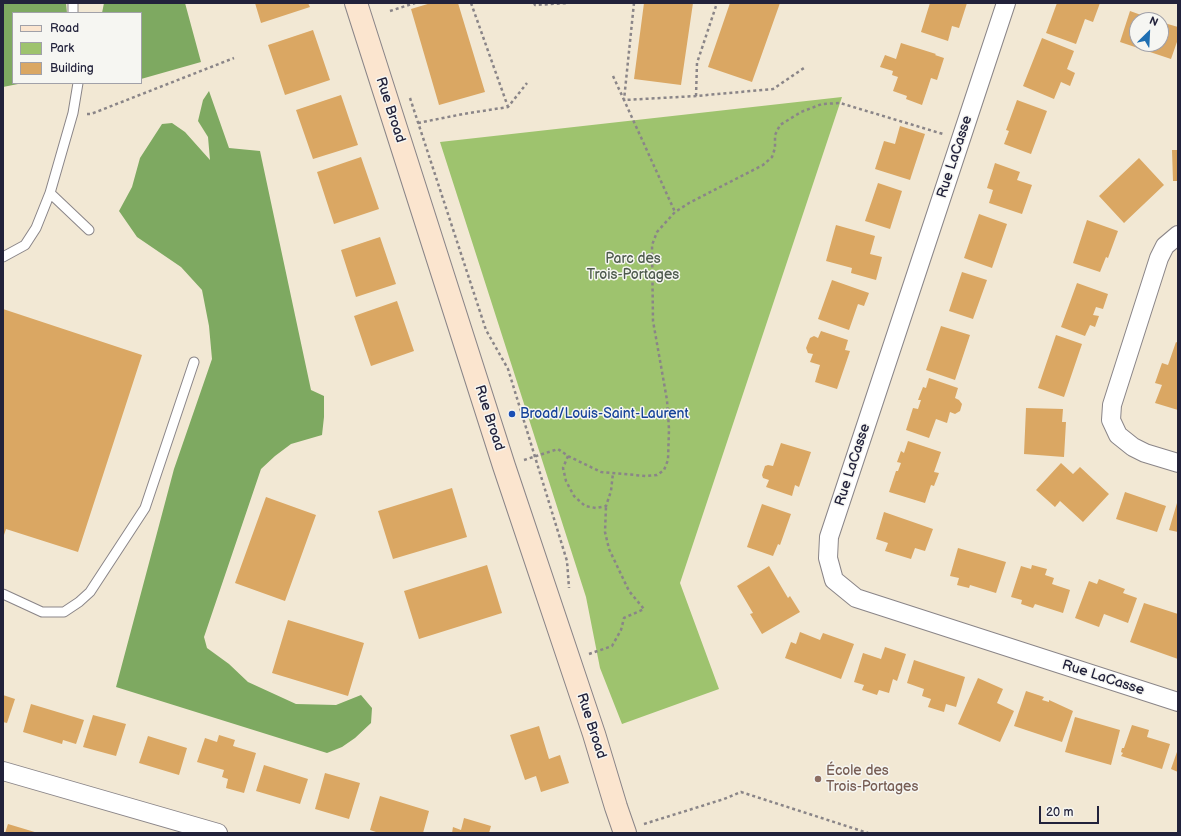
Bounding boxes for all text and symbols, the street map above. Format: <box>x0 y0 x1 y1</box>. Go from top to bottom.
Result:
legend <box>12 12 142 84</box>
north arrow <box>1129 12 1169 52</box>
text: N <box>1147 14 1160 29</box>
text: Road <box>50 21 79 36</box>
text: Park <box>50 41 74 56</box>
text: Building <box>50 61 94 76</box>
street label: Rue Broad <box>371 75 409 145</box>
street label: Rue LaCasse <box>934 114 976 200</box>
park label: Parc des Trois-Portages <box>587 251 679 284</box>
street label: Rue Broad <box>470 383 508 453</box>
place label: Broad/Louis-Saint-Laurent <box>520 406 689 422</box>
marker: Broad/Louis-Saint-Laurent <box>507 409 517 419</box>
street label: Rue LaCasse <box>832 422 874 508</box>
street label: Rue LaCasse <box>1060 657 1146 699</box>
street label: Rue Broad <box>572 691 610 761</box>
place label: École des Trois-Portages <box>826 763 918 796</box>
marker: École des Trois-Portages <box>813 774 823 784</box>
scale bar <box>1041 798 1101 824</box>
text: 20 m <box>1046 805 1073 820</box>

